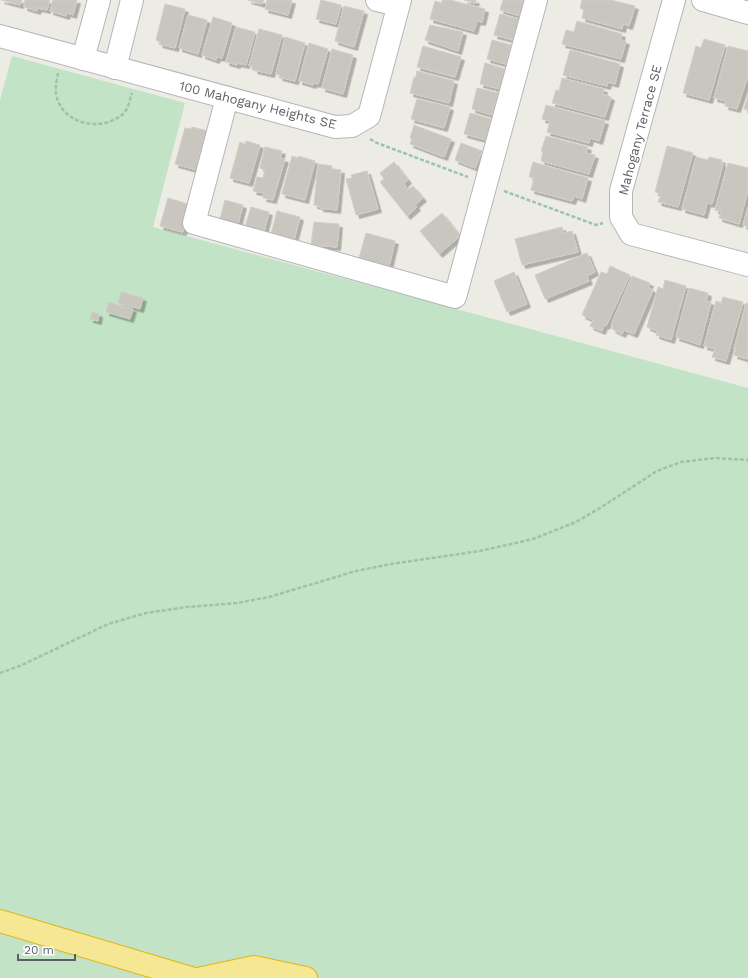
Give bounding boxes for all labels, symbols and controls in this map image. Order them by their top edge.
street label: Mahogany Terrace SE [615,63,665,197]
street label: 100 Mahogany Heights SE [178,78,338,132]
scale bar [18,936,75,962]
text: 20 m [24,943,54,957]

